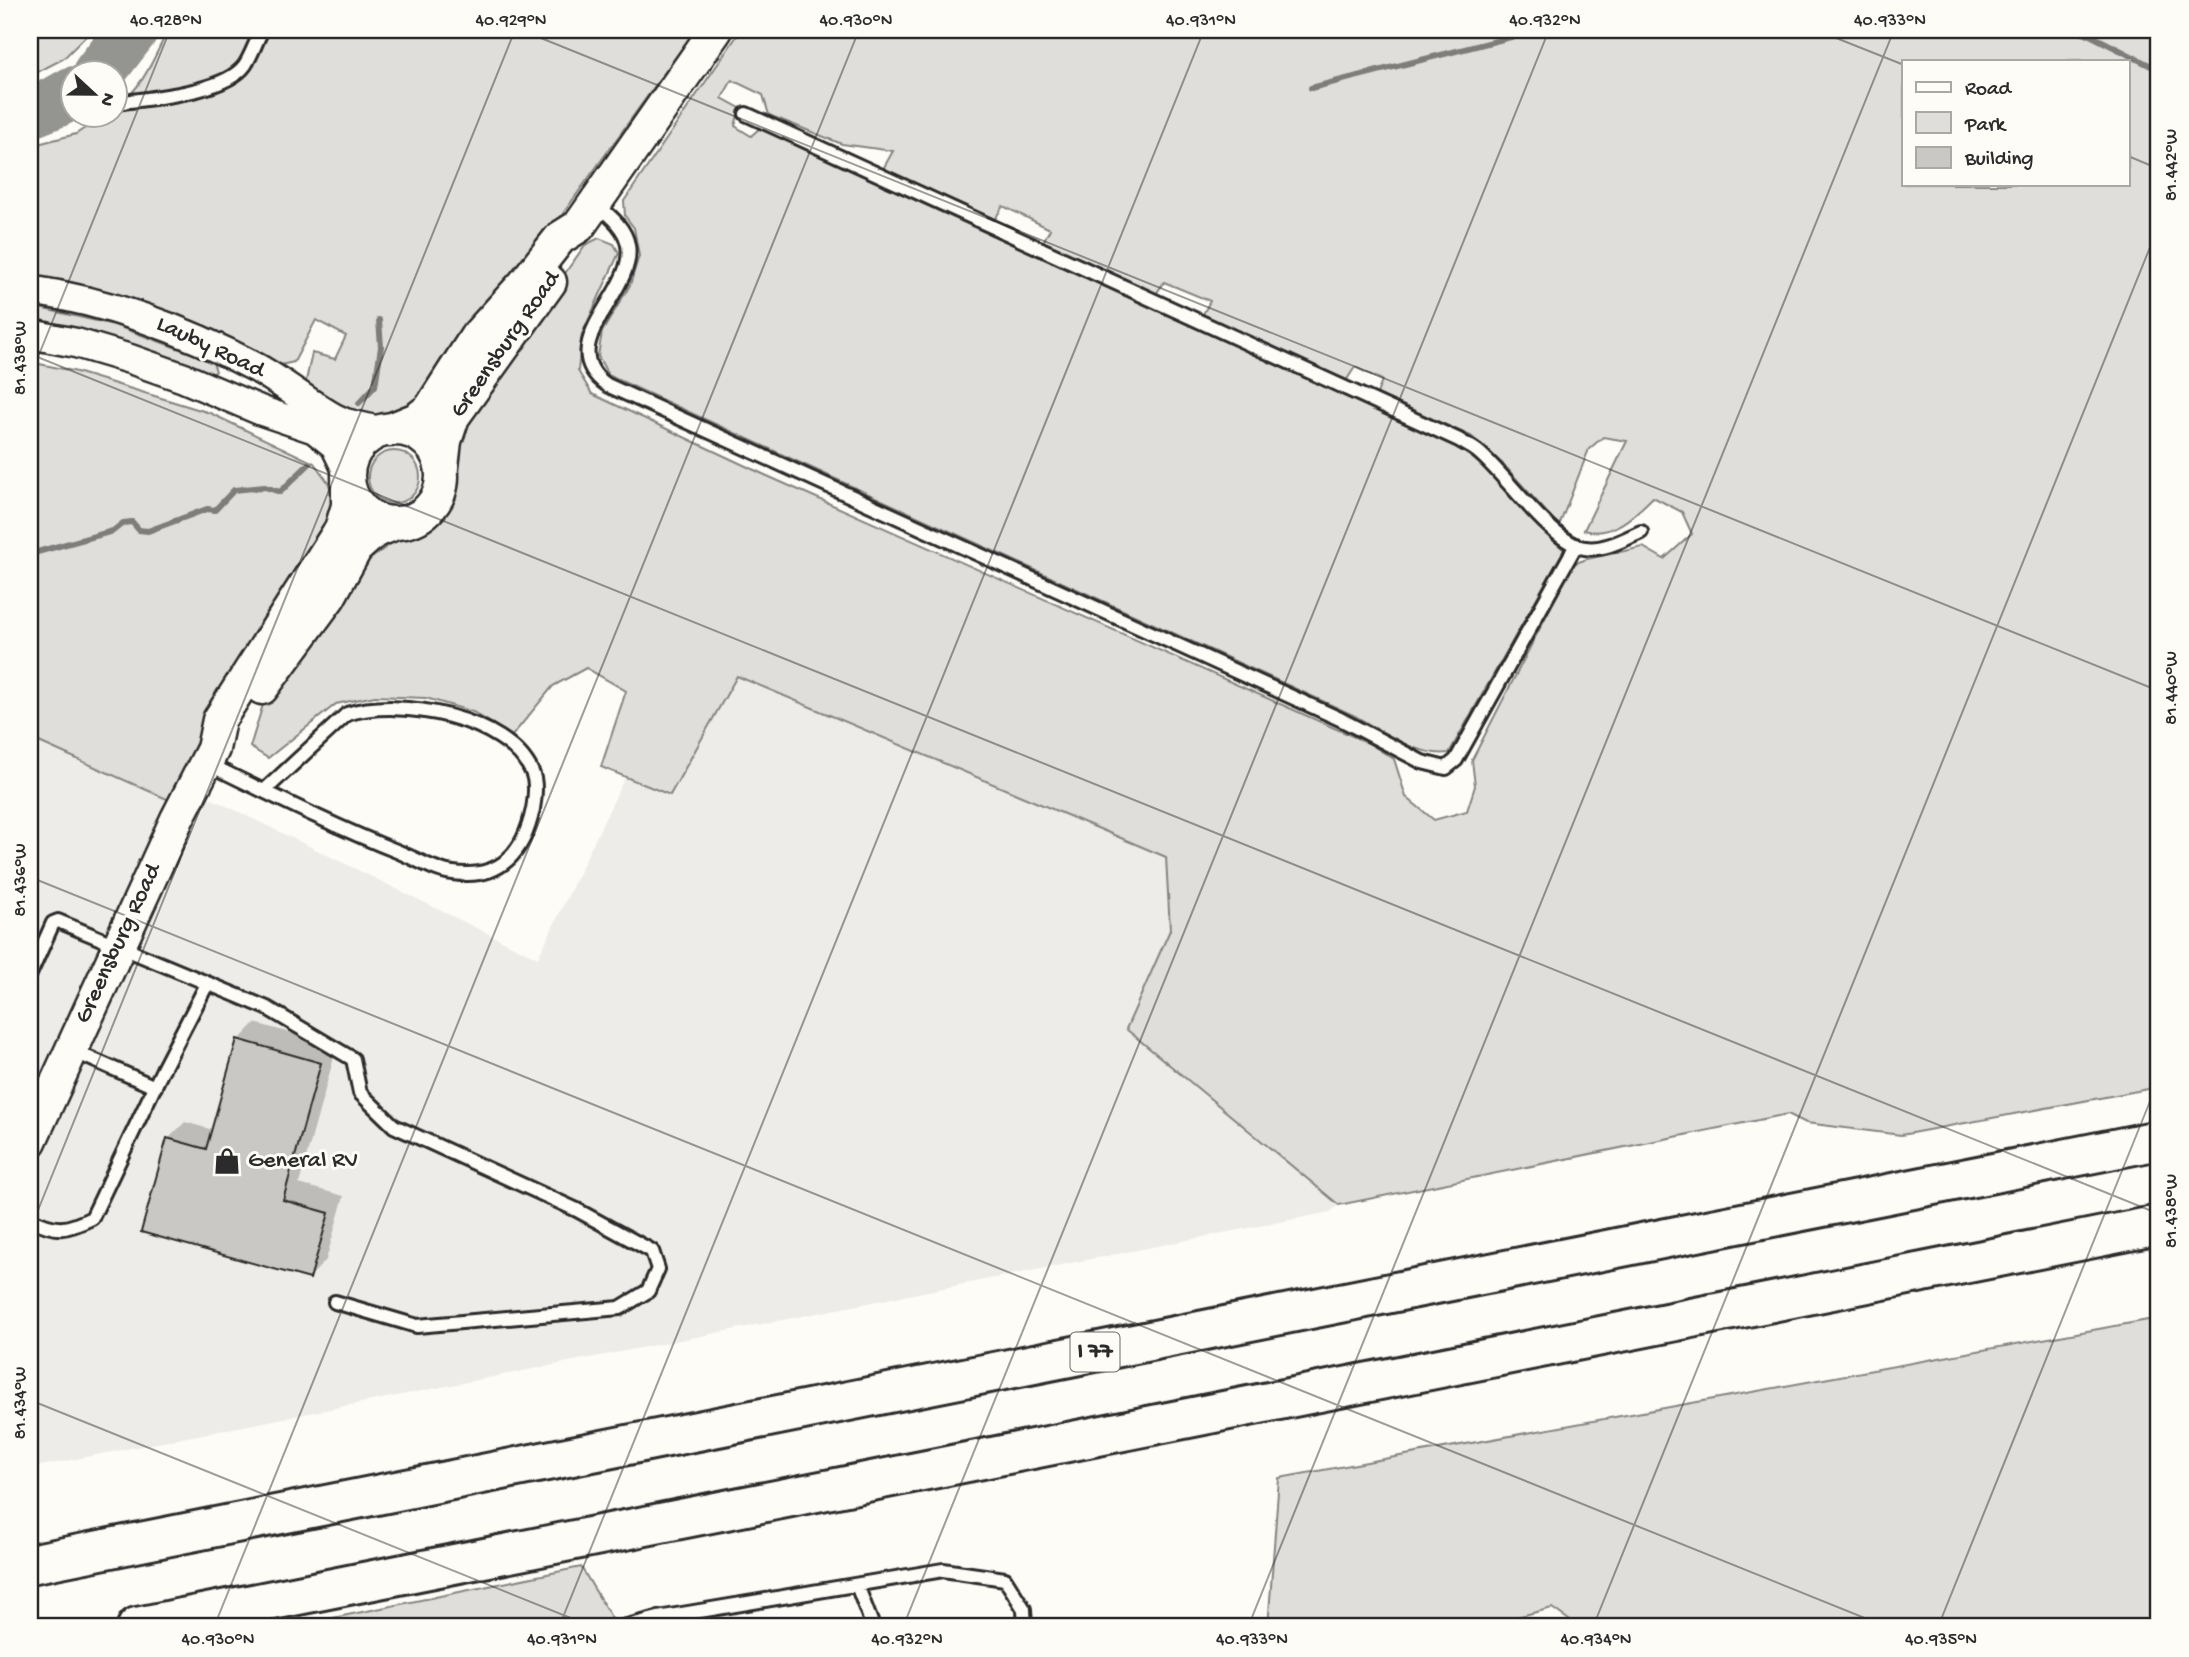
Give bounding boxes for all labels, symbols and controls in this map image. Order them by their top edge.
text: 40.928°N [130,11,202,32]
text: 40.929°N [475,11,547,32]
text: 40.930°N [820,11,892,32]
text: 40.931°N [1166,11,1236,32]
text: 40.932°N [1509,11,1581,32]
text: 40.933°N [1854,11,1926,32]
north arrow [60,60,130,130]
legend [1902,60,2130,186]
text: Road [1965,78,2013,103]
text: N [94,89,120,109]
text: Park [1964,114,2008,139]
text: 81.442°W [2162,129,2183,201]
text: Building [1964,148,2034,173]
street label: Greensburg Road [445,264,569,424]
street label: Lauby Road [151,310,270,386]
text: 81.438°W [11,321,32,395]
text: 81.440°W [2162,651,2183,725]
text: 81.436°W [11,843,32,917]
street label: Greensburg Road [69,858,169,1028]
shop icon: General RV [212,1146,242,1176]
place label: General RV [248,1147,358,1176]
text: 81.438°W [2162,1174,2183,1248]
road number: I 77 [1070,1332,1120,1372]
text: 81.434°W [11,1367,32,1439]
text: 40.930°N [182,1630,254,1651]
text: 40.931°N [527,1630,597,1651]
text: 40.932°N [871,1630,943,1651]
text: 40.933°N [1216,1630,1288,1651]
text: 40.934°N [1560,1630,1632,1651]
text: 40.935°N [1905,1630,1977,1651]

